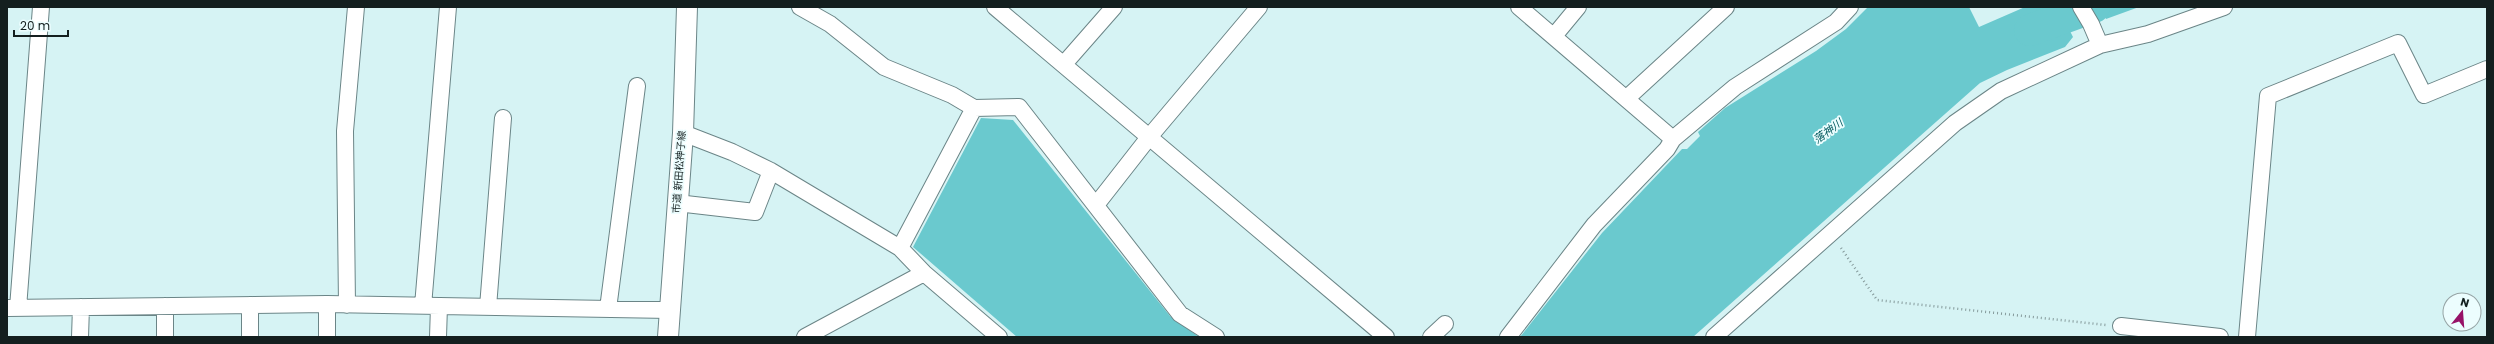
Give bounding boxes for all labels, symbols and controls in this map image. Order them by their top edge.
scale bar [14,12,68,38]
text: 20 m [20,17,50,34]
water label: 落神川 [1810,114,1847,147]
street label: 市道 新田松神子線 [669,130,689,214]
north arrow [2442,292,2482,332]
text: N [2459,294,2471,311]

